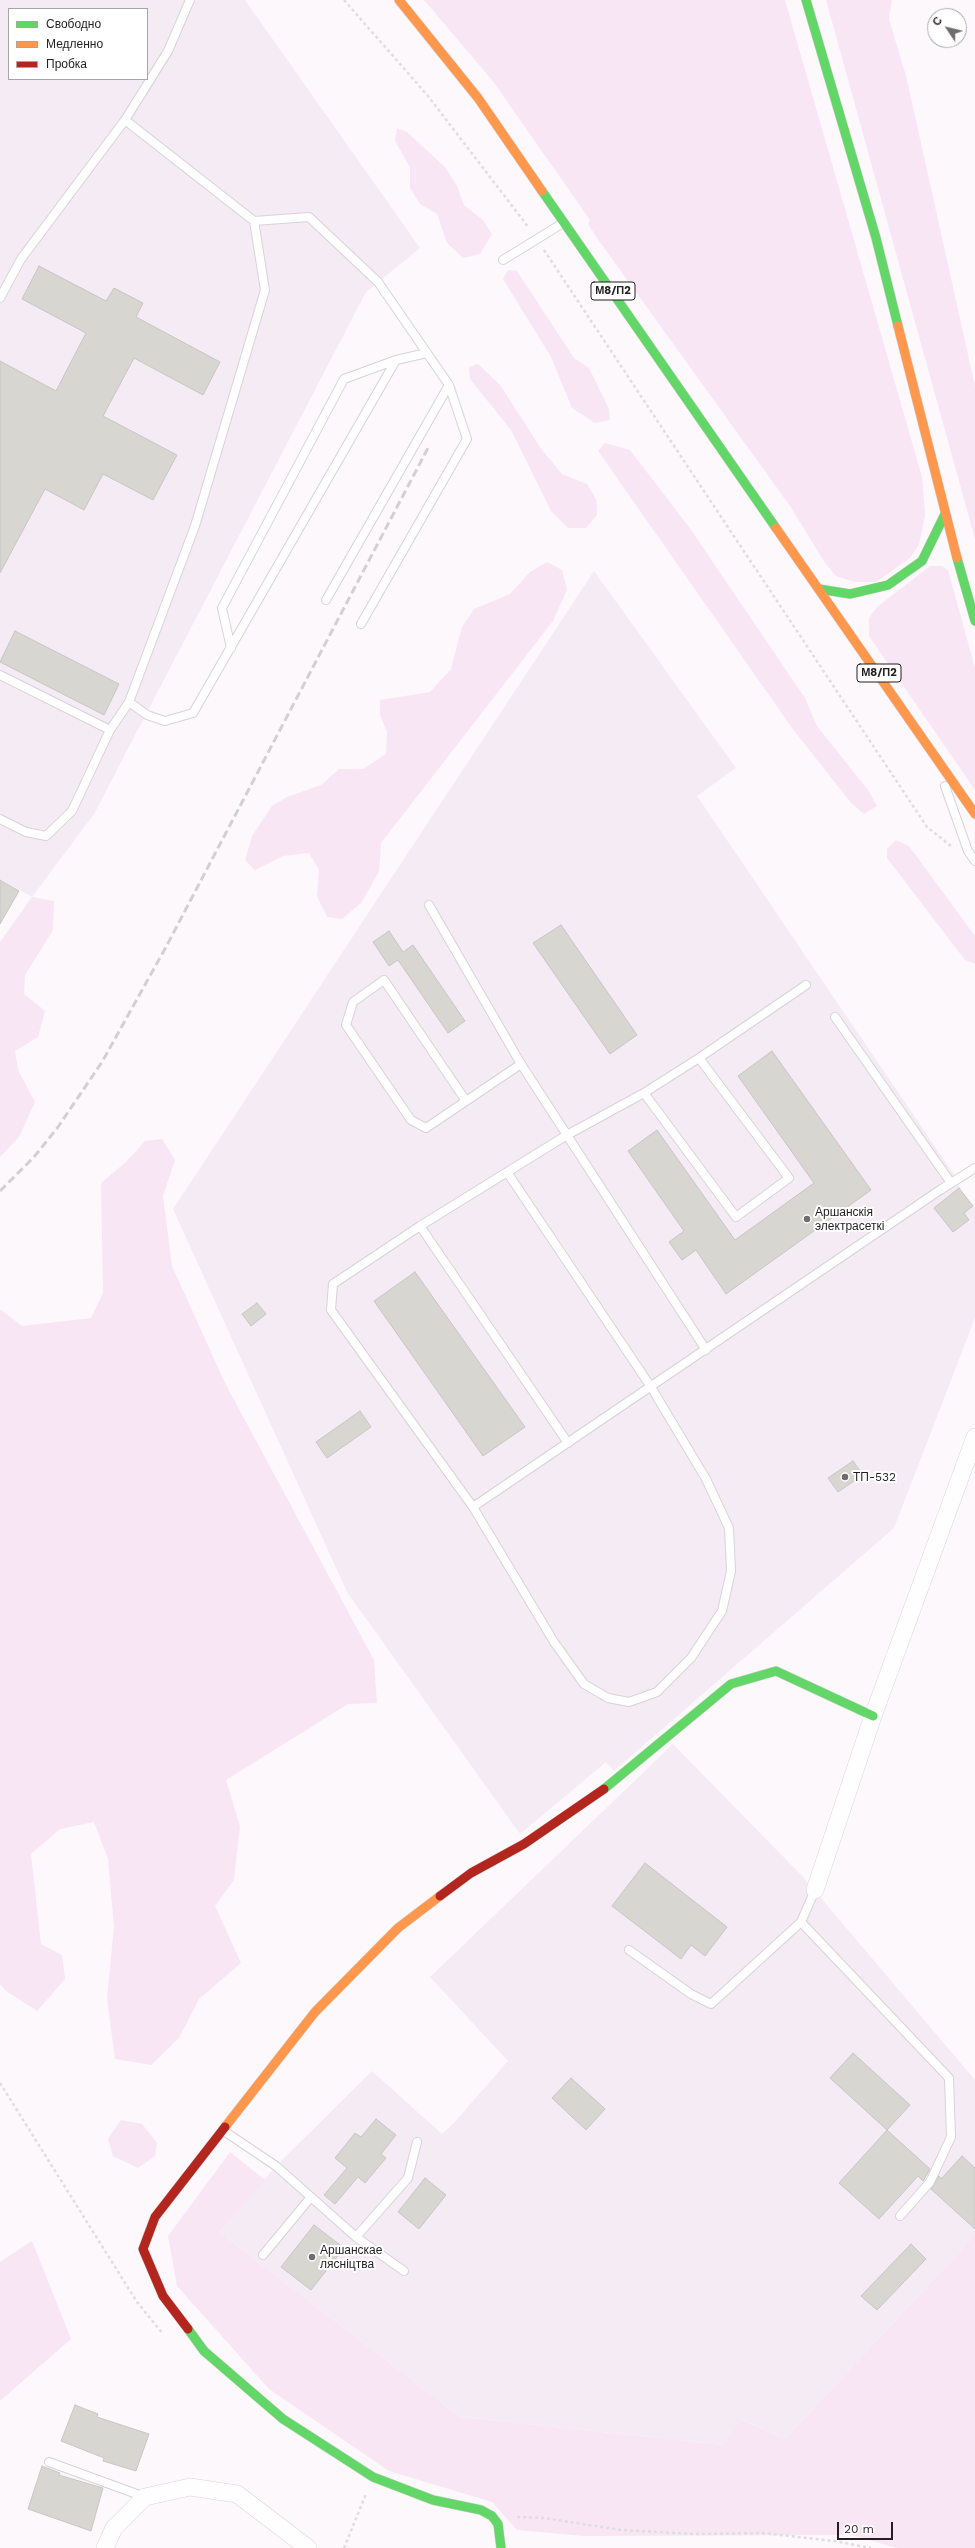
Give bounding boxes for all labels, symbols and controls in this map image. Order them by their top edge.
legend [8,8,148,80]
north arrow [927,8,967,48]
text: С [930,14,945,28]
text: Свободно [46,17,101,31]
text: Медленно [46,37,103,51]
text: Пробка [46,57,87,71]
road number: М8/П2 [591,282,635,300]
road number: М8/П2 [857,664,901,682]
place label: Аршанскія электрасеткі [815,1205,884,1233]
marker: Аршанскія электрасеткі [802,1214,812,1224]
place label: ТП-532 [853,1470,896,1484]
marker: ТП-532 [840,1472,850,1482]
place label: Аршанскае лясніцтва [320,2243,382,2271]
marker: Аршанскае лясніцтва [307,2252,317,2262]
scale bar [839,2514,895,2540]
text: 20 m [844,2522,874,2536]

